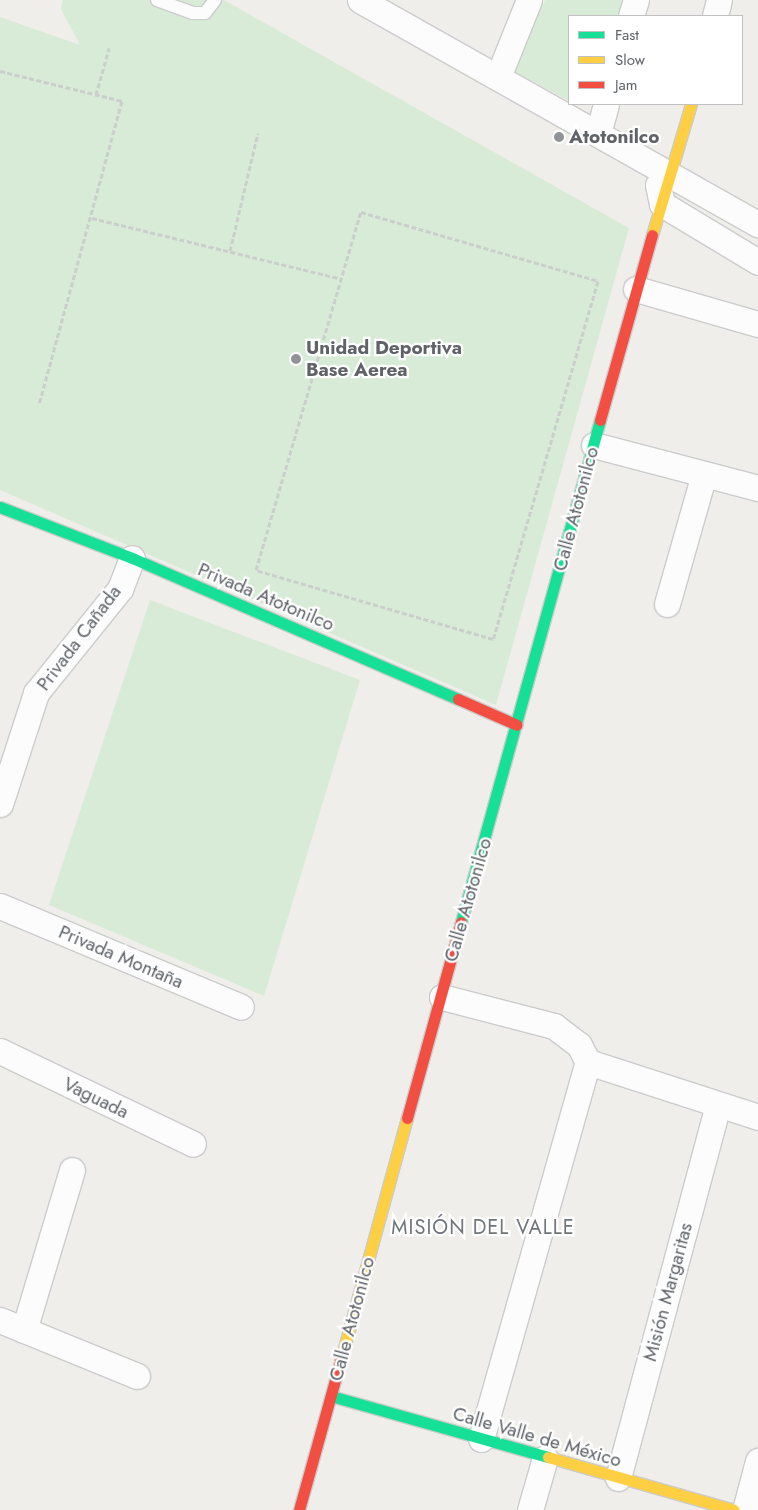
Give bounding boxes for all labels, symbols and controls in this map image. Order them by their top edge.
legend [568,15,743,105]
text: Fast [615,24,639,46]
text: Slow [615,49,645,71]
text: Jam [615,74,638,96]
place label: Atotonilco [569,126,659,148]
marker: Atotonilco [553,131,565,143]
place label: Unidad Deportiva Base Aerea [306,337,462,381]
marker: Unidad Deportiva Base Aerea [290,353,302,365]
street label: Calle Atotonilco [548,444,604,574]
street label: Privada Atotonilco [194,558,338,636]
street label: Privada Cañada [32,581,126,695]
street label: Calle Atotonilco [439,836,497,964]
street label: Privada Montaña [55,920,187,994]
street label: Vaguada [60,1072,132,1124]
district label: MISIÓN DEL VALLE [389,1215,577,1239]
street label: Misión Margaritas [639,1220,697,1364]
street label: Calle Atotonilco [324,1254,380,1384]
street label: Calle Valle de México [450,1402,624,1472]

